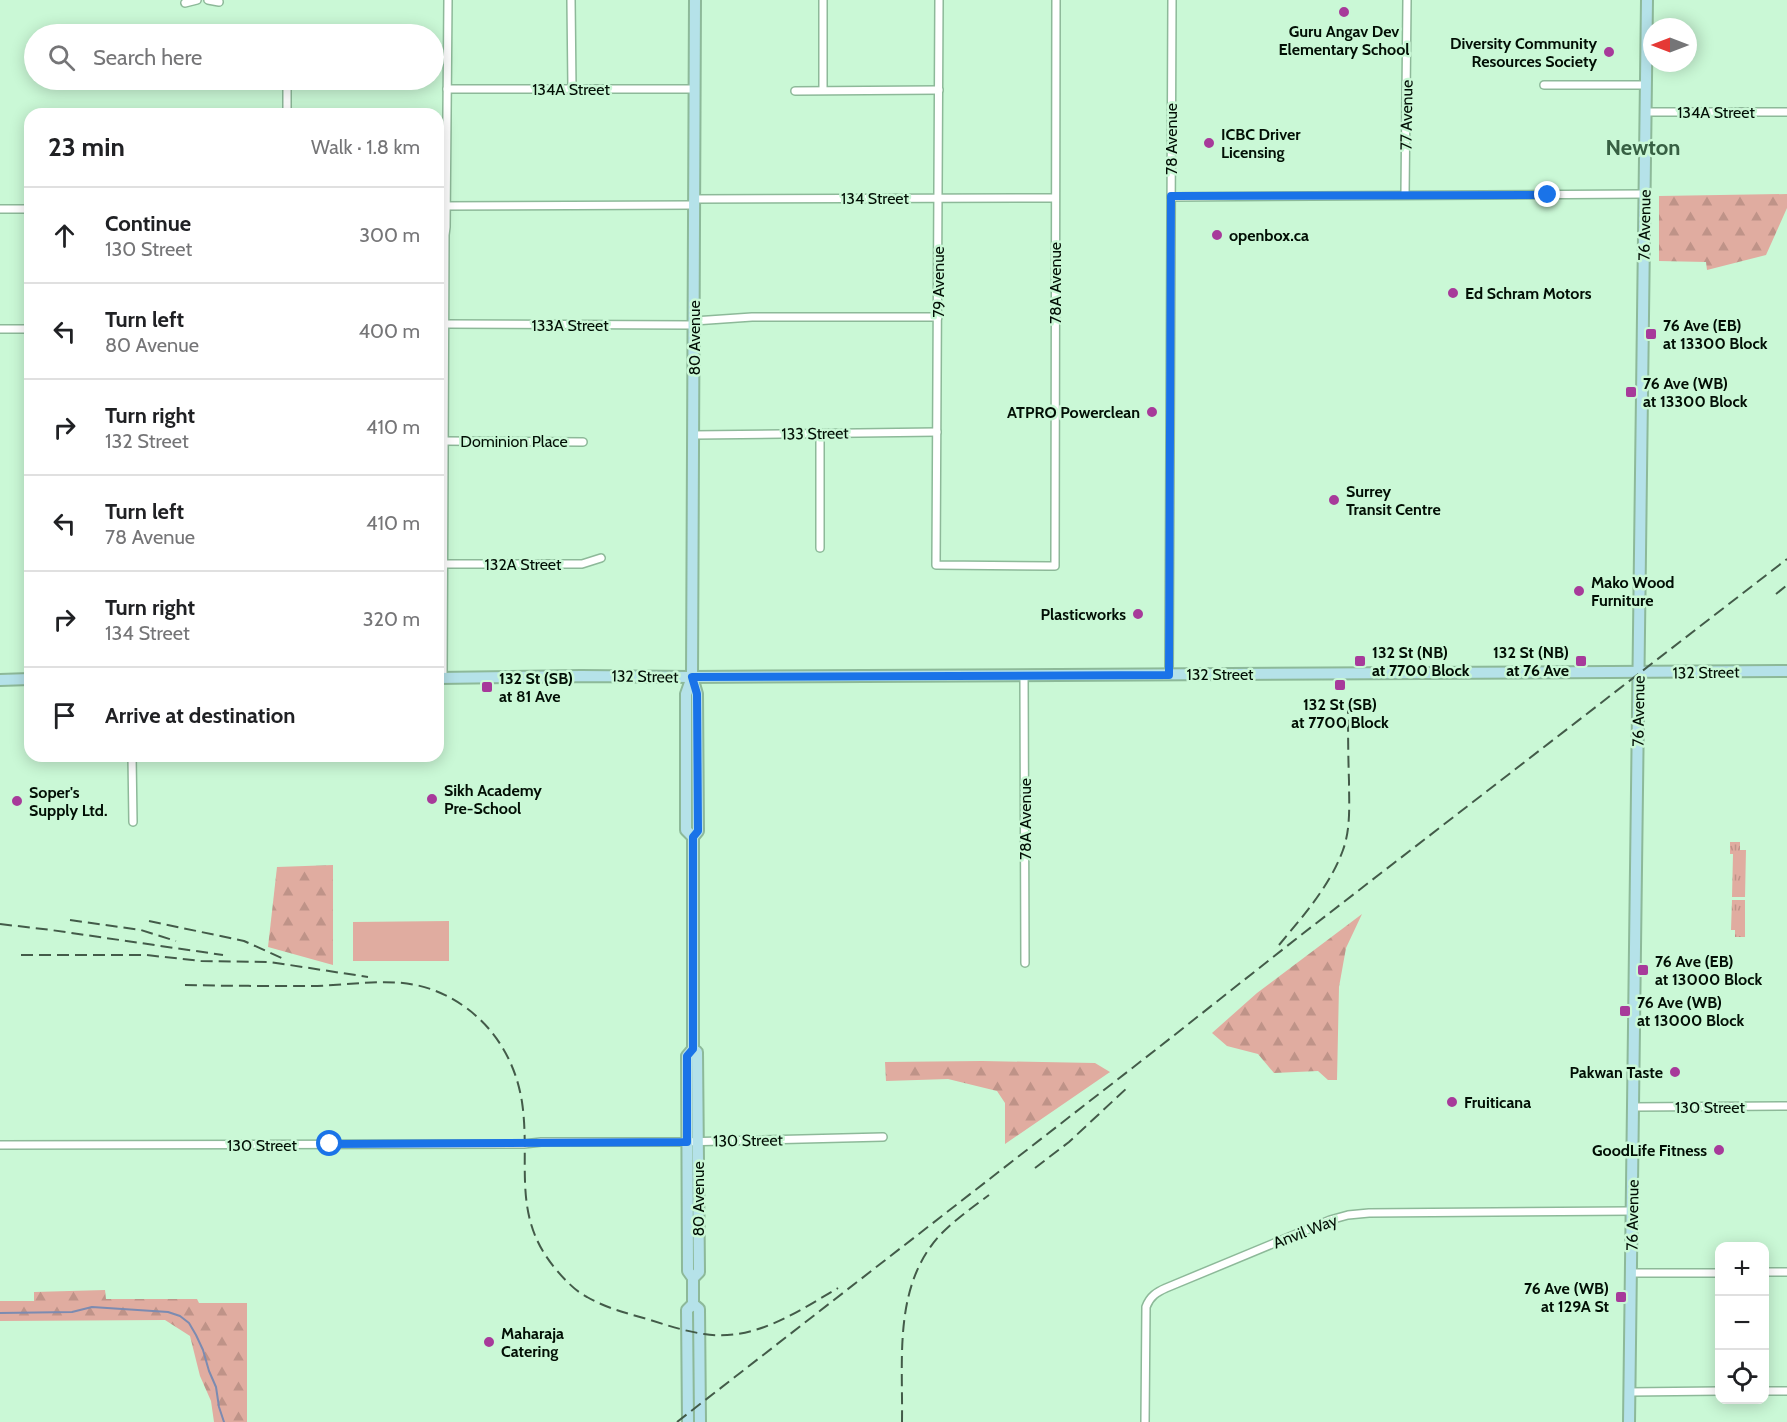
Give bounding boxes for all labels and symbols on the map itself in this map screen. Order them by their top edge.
marker: Guru Angav Dev Elementary School [1337,5,1351,19]
north arrow [1643,18,1697,72]
place label: Guru Angav Dev Elementary School [1278,22,1410,59]
place label: Diversity Community Resources Society [1450,34,1597,71]
marker: Diversity Community Resources Society [1602,45,1616,59]
street label: 134A Street [532,80,610,99]
street label: 77 Avenue [1396,80,1417,150]
street label: 78 Avenue [1162,103,1181,175]
street label: 134A Street [1677,103,1755,122]
place label: ICBC Driver Licensing [1221,125,1301,162]
district label: Newton [1606,134,1680,161]
marker: ICBC Driver Licensing [1202,136,1216,150]
route end [1534,181,1560,207]
street label: 134 Street [841,189,910,208]
street label: 76 Avenue [1634,189,1655,261]
place label: openbox.ca [1229,226,1309,245]
marker: openbox.ca [1210,228,1224,242]
street label: 78A Avenue [1046,242,1065,324]
street label: 79 Avenue [929,246,948,318]
place label: Ed Schram Motors [1465,284,1592,303]
marker: Ed Schram Motors [1446,286,1460,300]
street label: 80 Avenue [685,300,704,376]
street label: 133A Street [531,316,609,335]
place label: 76 Ave (EB) at 13300 Block [1663,316,1768,353]
marker: 76 Ave (EB) at 13300 Block [1644,327,1658,341]
place label: 76 Ave (WB) at 13300 Block [1643,374,1748,411]
marker: 76 Ave (WB) at 13300 Block [1624,385,1638,399]
place label: ATPRO Powerclean [1007,403,1140,422]
marker: ATPRO Powerclean [1145,405,1159,419]
street label: 133 Street [781,423,849,444]
street label: Dominion Place [460,432,568,451]
place label: Surrey Transit Centre [1346,482,1441,519]
marker: Surrey Transit Centre [1327,493,1341,507]
street label: 132A Street [485,555,562,574]
place label: Mako Wood Furniture [1591,573,1675,610]
marker: Mako Wood Furniture [1572,584,1586,598]
place label: Plasticworks [1041,605,1126,624]
marker: Plasticworks [1131,607,1145,621]
place label: 132 St (NB) at 7700 Block [1372,643,1470,680]
place label: 132 St (NB) at 76 Ave [1493,643,1569,680]
marker: 132 St (NB) at 7700 Block [1353,654,1367,668]
marker: 132 St (NB) at 76 Ave [1574,654,1588,668]
street label: 132 Street [1672,662,1740,683]
street label: 132 Street [1187,665,1254,684]
street label: 132 Street [611,666,679,687]
place label: 132 St (SB) at 81 Ave [499,669,573,706]
street label: 76 Avenue [1628,675,1649,747]
marker: 132 St (SB) at 7700 Block [1333,678,1347,692]
marker: 132 St (SB) at 81 Ave [480,680,494,694]
place label: 132 St (SB) at 7700 Block [1291,695,1389,732]
street label: 78A Avenue [1016,778,1035,860]
place label: Sikh Academy Pre-School [444,781,542,818]
place label: Soper's Supply Ltd. [29,783,108,820]
marker: Sikh Academy Pre-School [425,792,439,806]
marker: Soper's Supply Ltd. [10,794,24,808]
place label: 76 Ave (EB) at 13000 Block [1655,952,1762,989]
marker: 76 Ave (EB) at 13000 Block [1636,963,1650,977]
place label: 76 Ave (WB) at 13000 Block [1637,993,1744,1030]
marker: 76 Ave (WB) at 13000 Block [1618,1004,1632,1018]
place label: Pakwan Taste [1569,1063,1663,1082]
marker: Pakwan Taste [1668,1065,1682,1079]
place label: Fruiticana [1464,1093,1531,1112]
marker: Fruiticana [1445,1095,1459,1109]
street label: 130 Street [1675,1098,1745,1117]
route start [316,1130,342,1156]
street label: 130 Street [713,1130,784,1151]
street label: 130 Street [227,1136,297,1155]
place label: GoodLife Fitness [1592,1141,1707,1160]
marker: GoodLife Fitness [1712,1143,1726,1157]
street label: 80 Avenue [689,1161,708,1237]
street label: 76 Avenue [1622,1179,1643,1251]
street label: Anvil Way [1270,1211,1340,1252]
place label: 76 Ave (WB) at 129A St [1524,1279,1609,1316]
marker: 76 Ave (WB) at 129A St [1614,1290,1628,1304]
place label: Maharaja Catering [501,1324,564,1361]
marker: Maharaja Catering [482,1335,496,1349]

